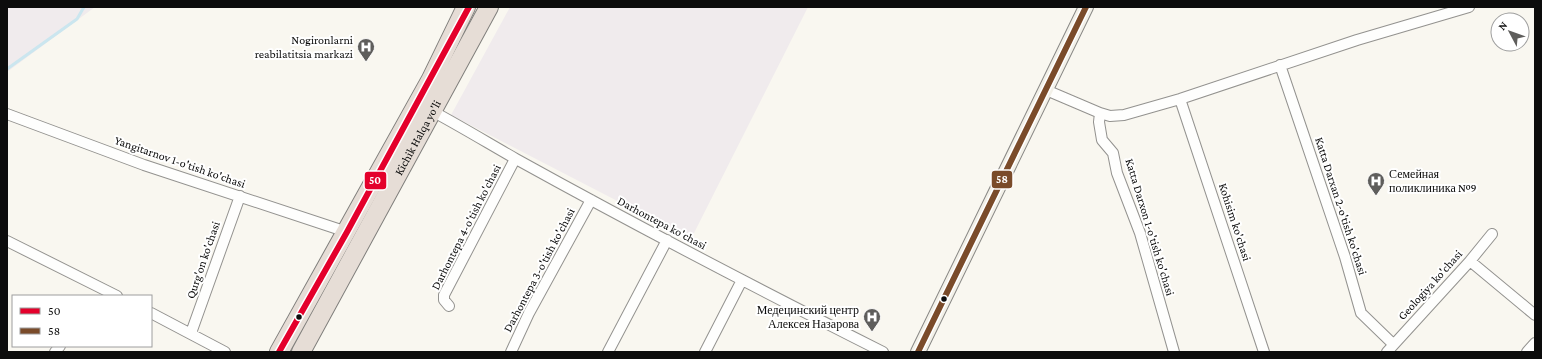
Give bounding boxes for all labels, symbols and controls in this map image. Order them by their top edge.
north arrow [1490,12,1530,52]
text: N [1495,18,1510,32]
place label: Nogironlarni reabilatitsia markazi [255,33,353,61]
hospital icon: Nogironlarni reabilatitsia markazi [356,37,376,62]
street label: Kichik Halqa yo'li [392,98,444,178]
street label: Yangitarnov 1-o'tish ko'chasi [113,133,247,191]
street label: Katta Darxan 2-o'tish ko'chasi [1312,135,1370,277]
street label: Katta Darxon 1-o'tish ko'chasi [1122,157,1178,297]
street label: Darhontepa 4-o'tish ko'chasi [428,162,504,292]
place label: Семейная поликлиника №9 [1389,167,1477,195]
line badge: 58 [991,170,1013,189]
line badge: 50 [364,171,387,190]
hospital icon: Семейная поликлиника №9 [1366,171,1386,196]
text: 58 [996,173,1008,185]
text: 50 [369,174,381,186]
street label: Kohisim ko'chasi [1216,181,1254,263]
street label: Darhontepa ko'chasi [615,194,709,252]
street label: Darhontepa 3-o'tish ko'chasi [500,206,578,334]
street label: Qurg'on ko'chasi [183,220,223,300]
street label: Geologiya ko'chasi [1395,247,1465,323]
unlabelled marker [939,294,949,304]
legend [12,295,152,347]
place label: Медецинский центр Алексея Назарова [757,303,860,331]
text: 50 [48,304,61,318]
hospital icon: Медецинский центр Алексея Назарова [862,307,882,332]
unlabelled marker [294,312,304,322]
text: 58 [48,324,60,338]

